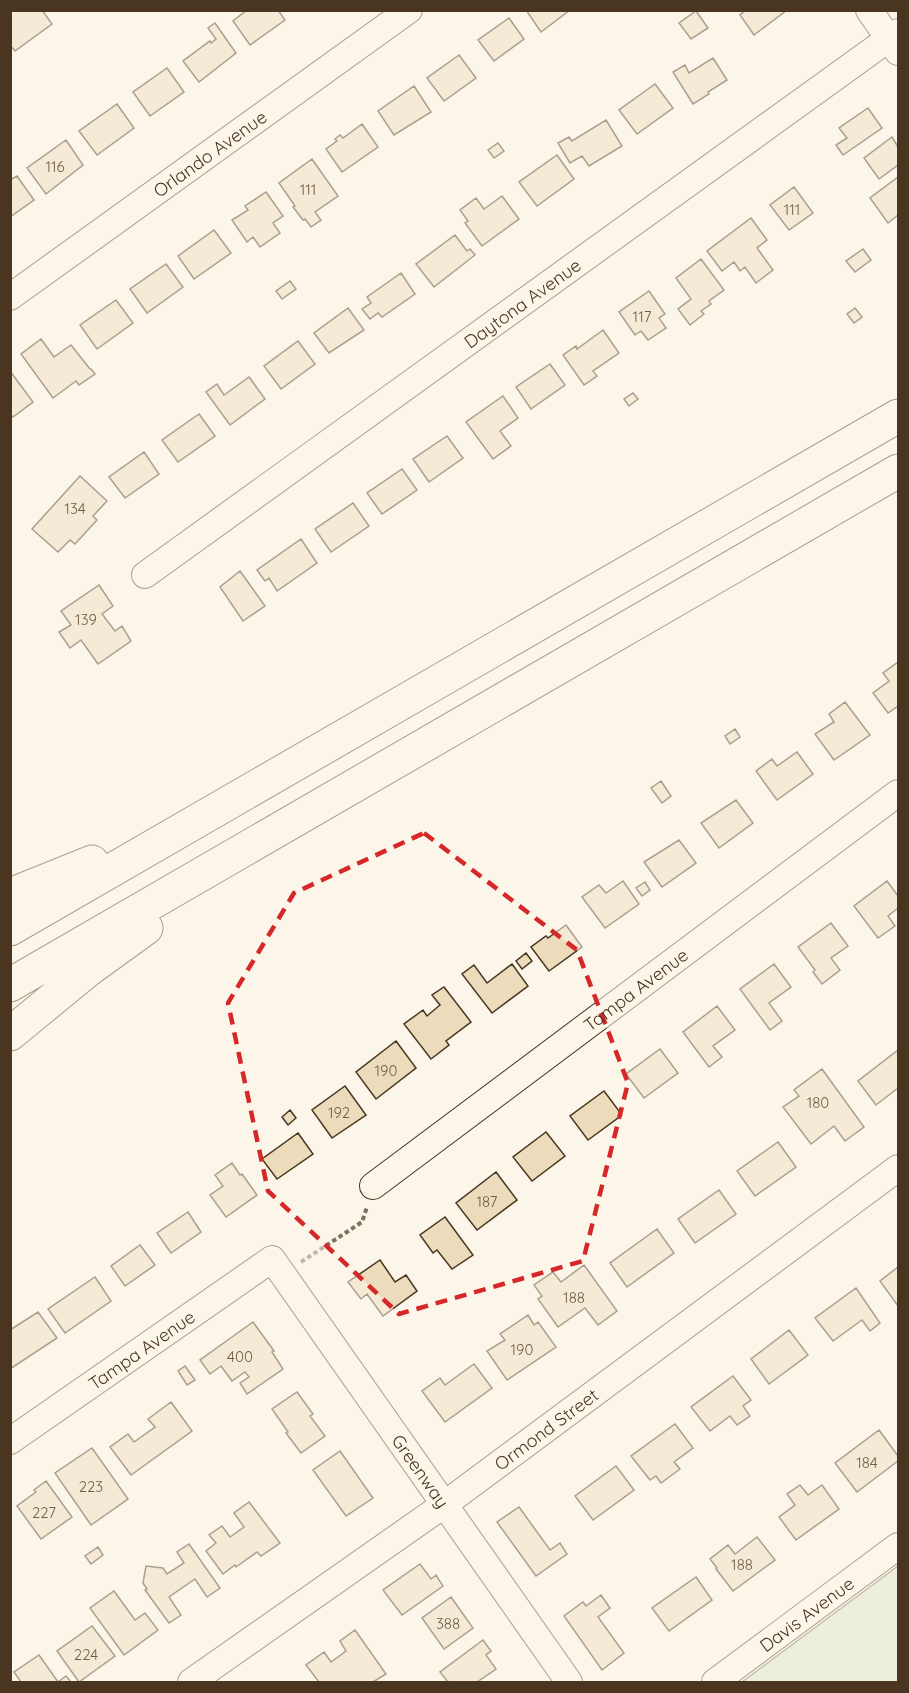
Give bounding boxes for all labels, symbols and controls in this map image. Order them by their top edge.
street label: Orlando Avenue [148,105,271,202]
house number: 116 [45,157,65,176]
house number: 111 [300,180,316,199]
house number: 111 [784,200,800,219]
street label: Daytona Avenue [459,253,585,353]
house number: 117 [633,307,652,326]
house number: 134 [64,499,86,518]
house number: 139 [75,610,97,629]
street label: Tampa Avenue [579,943,692,1036]
house number: 190 [375,1061,397,1080]
house number: 180 [807,1093,829,1112]
house number: 192 [328,1103,350,1122]
house number: 187 [477,1192,498,1211]
house number: 188 [563,1288,585,1307]
street label: Tampa Avenue [84,1305,199,1395]
house number: 190 [511,1340,533,1359]
house number: 400 [227,1347,253,1366]
street label: Ormond Street [490,1383,603,1475]
street label: Greenway [387,1430,455,1512]
house number: 184 [856,1453,878,1472]
house number: 223 [79,1477,103,1496]
house number: 227 [32,1503,56,1522]
house number: 188 [731,1555,753,1574]
street label: Davis Avenue [755,1571,858,1657]
house number: 388 [436,1614,460,1633]
house number: 224 [74,1645,98,1664]

